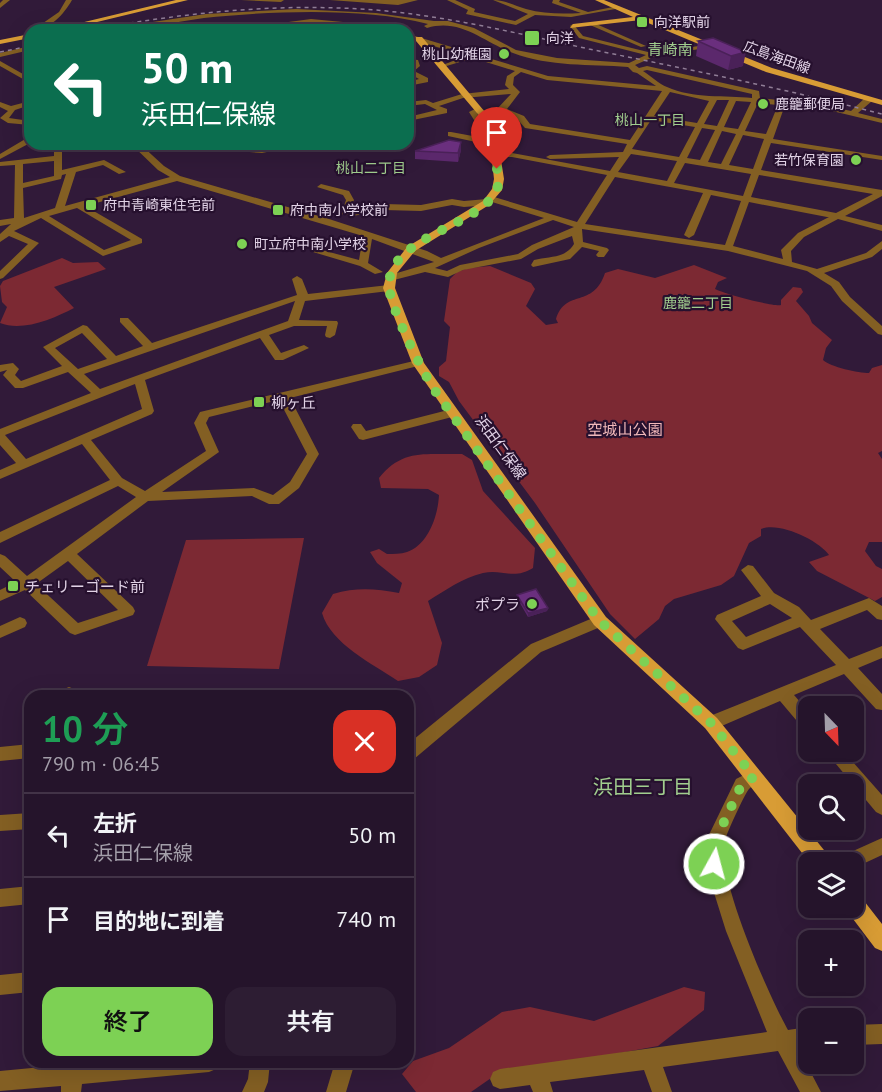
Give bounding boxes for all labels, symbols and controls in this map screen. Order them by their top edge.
place label: 向洋駅前 [654,13,710,31]
marker: 向洋駅前 [635,15,649,29]
marker: 向洋 [523,29,541,47]
place label: 向洋 [546,29,574,47]
street label: 広島海田線 [741,37,813,77]
text: 50 m [141,40,233,95]
district label: 青崎南 [647,40,693,59]
place label: 桃山幼稚園 [422,45,492,63]
marker: 桃山幼稚園 [497,47,511,61]
icon: left [42,48,120,126]
place label: 鹿籠郵便局 [775,95,845,113]
text: 浜田仁保線 [141,97,276,131]
marker: 鹿籠郵便局 [756,97,770,111]
pin [471,107,522,169]
district label: 桃山一丁目 [615,111,685,129]
icon: arrive [480,116,513,149]
place label: 若竹保育園 [774,151,844,169]
marker: 若竹保育園 [849,153,863,167]
district label: 桃山二丁目 [336,159,406,177]
place label: 府中青崎東住宅前 [103,196,215,214]
marker: 府中青崎東住宅前 [84,198,98,212]
place label: 府中南小学校前 [290,201,388,219]
marker: 府中南小学校前 [271,203,285,217]
place label: 町立府中南小学校 [254,235,366,253]
marker: 町立府中南小学校 [235,237,249,251]
district label: 鹿籠二丁目 [663,294,733,312]
place label: 柳ヶ丘 [271,393,316,412]
marker: 柳ヶ丘 [252,395,266,409]
street label: 浜田仁保線 [471,411,531,483]
park label: 空城山公園 [587,420,663,439]
place label: チェリーゴード前 [25,577,145,596]
marker: チェリーゴード前 [6,579,20,593]
place label: ポプラ [475,595,520,614]
marker: ポプラ [525,597,539,611]
north arrow [798,696,864,762]
map controls [798,696,864,1074]
text: 10 分 [42,705,128,752]
button: close [333,710,396,773]
text: 790 m · 06:45 [42,751,160,777]
district label: 浜田三丁目 [593,774,693,800]
button: search [798,774,864,840]
text: 左折 [93,809,137,837]
icon: left [42,819,75,852]
text: 50 m [348,821,396,849]
position arrow [682,832,746,896]
text: 浜田仁保線 [93,840,193,866]
button: layers [798,852,864,918]
icon: arrive [42,903,75,936]
text: 740 m [336,905,396,933]
text: 目的地に到着 [93,907,225,935]
button: + [798,930,864,996]
button: 終了 [42,987,213,1056]
button: 共有 [225,987,396,1056]
button: − [798,1008,864,1074]

